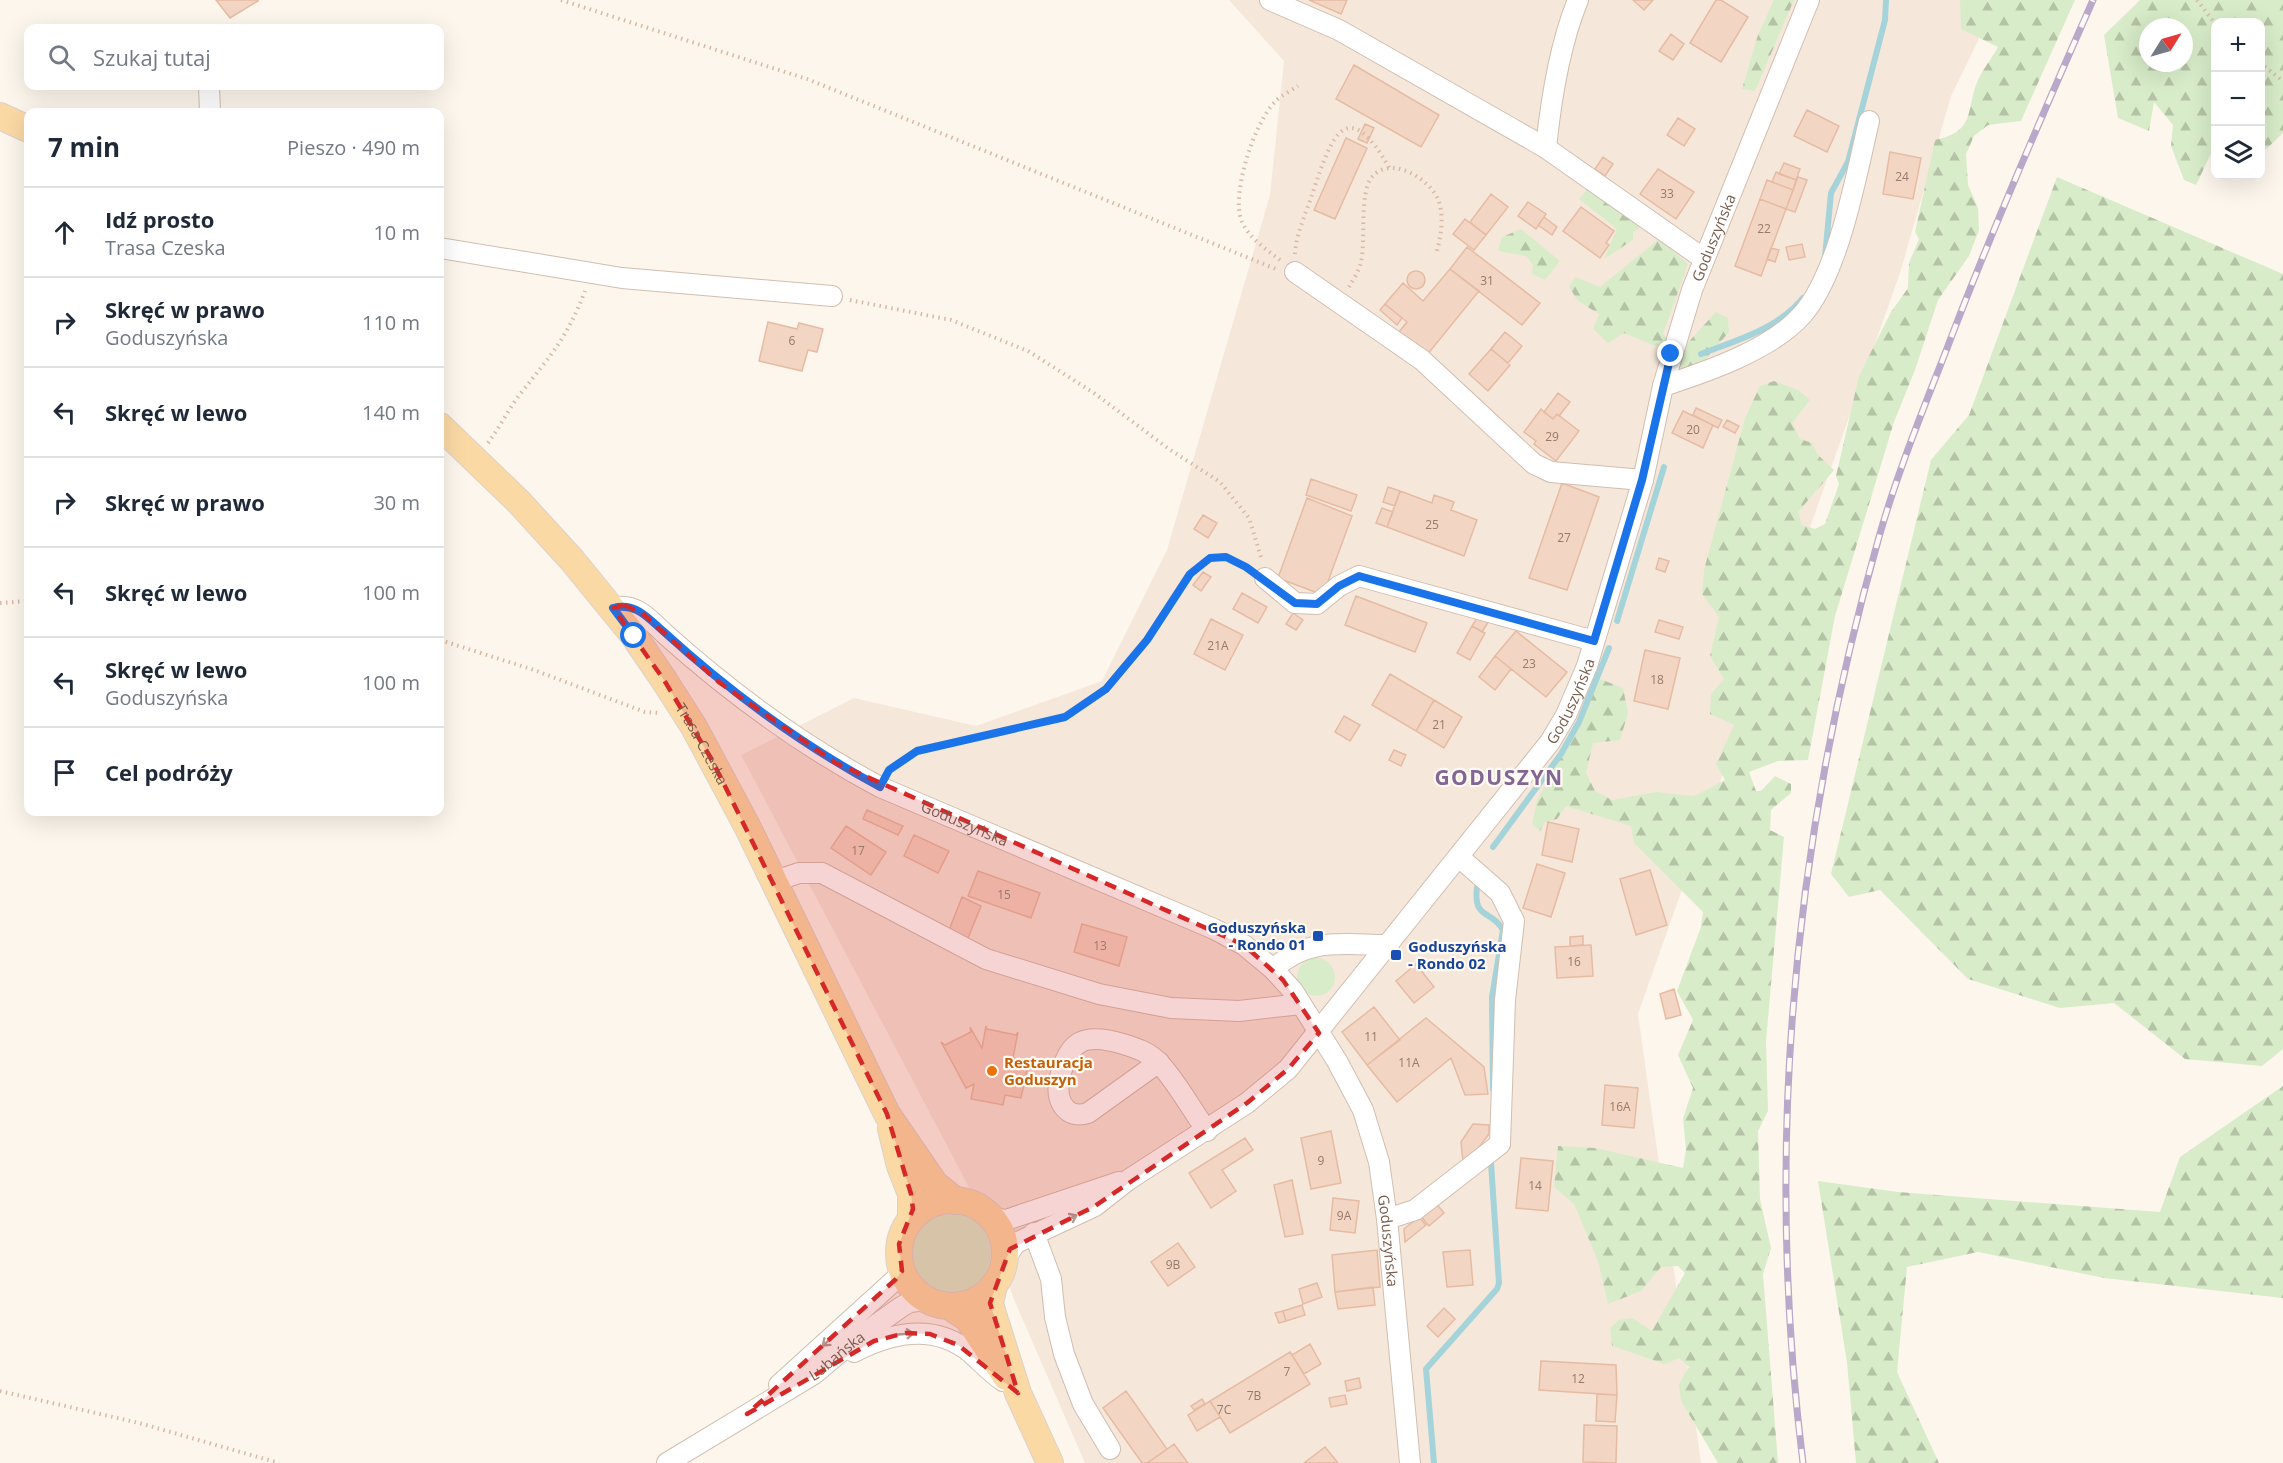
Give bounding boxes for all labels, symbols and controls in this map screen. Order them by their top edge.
north arrow [2139,18,2193,72]
map controls [2211,18,2265,180]
button: + [2211,18,2265,72]
search box [24,24,444,90]
icon: search [45,41,78,74]
text: Szukaj tutaj [93,42,211,72]
button: − [2211,72,2265,126]
button: layers [2211,126,2265,180]
text: 7 min [48,129,120,165]
text: Pieszo · 490 m [287,134,420,161]
house number: 24 [1895,168,1909,185]
house number: 33 [1660,185,1674,202]
street label: Goduszyńska [1687,191,1740,284]
text: Idź prosto [105,204,214,234]
icon: ahead [48,216,81,249]
text: 10 m [373,219,420,246]
house number: 22 [1757,220,1771,237]
text: Trasa Czeska [105,234,226,261]
house number: 31 [1480,272,1494,289]
text: Skręć w prawo [105,294,265,324]
icon: right [48,306,81,339]
text: 110 m [362,309,420,336]
text: Goduszyńska [105,324,228,351]
house number: 6 [789,332,796,349]
route end [1657,340,1683,366]
icon: left [48,396,81,429]
text: Skręć w lewo [105,397,247,427]
text: 140 m [362,399,420,426]
house number: 20 [1686,421,1700,438]
house number: 29 [1545,428,1559,445]
icon: right [48,486,81,519]
text: Skręć w prawo [105,487,265,517]
text: 30 m [373,489,420,516]
house number: 25 [1425,516,1439,533]
house number: 27 [1557,529,1571,546]
icon: left [48,576,81,609]
text: Skręć w lewo [105,577,247,607]
text: 100 m [362,579,420,606]
route start [620,622,646,648]
house number: 21A [1207,637,1229,654]
text: Skręć w lewo [105,654,247,684]
house number: 23 [1522,655,1536,672]
street label: Goduszyńska [1541,656,1599,747]
icon: left [48,666,81,699]
text: 100 m [362,669,420,696]
house number: 18 [1650,671,1664,688]
text: Goduszyńska [105,684,228,711]
street label: Trasa Czeska [671,699,733,788]
house number: 21 [1432,716,1446,733]
icon: arrive [48,756,81,789]
text: Cel podróży [105,757,233,787]
district label: GODUSZYN [1434,763,1564,791]
street label: Goduszyńska [918,796,1011,850]
house number: 17 [851,842,865,859]
house number: 15 [997,886,1011,903]
place label: Goduszyńska - Rondo 01 [1208,917,1306,954]
marker: Goduszyńska - Rondo 01 [1311,929,1325,943]
place label: Goduszyńska - Rondo 02 [1408,936,1506,973]
house number: 13 [1093,937,1107,954]
marker: Goduszyńska - Rondo 02 [1389,948,1403,962]
house number: 16 [1567,953,1581,970]
house number: 11 [1364,1028,1378,1045]
place label: Restauracja Goduszyn [1004,1052,1093,1089]
house number: 11A [1398,1054,1420,1071]
marker: Restauracja Goduszyn [985,1064,999,1078]
house number: 16A [1609,1098,1631,1115]
house number: 9 [1318,1152,1325,1169]
house number: 14 [1528,1177,1542,1194]
street label: Goduszyńska [1374,1193,1403,1288]
house number: 9A [1337,1207,1352,1224]
one-way arrow [1060,1212,1078,1224]
house number: 9B [1166,1256,1181,1273]
street label: Lubańska [805,1326,868,1385]
one-way arrow [895,1328,915,1339]
one-way arrow [822,1333,837,1347]
house number: 7 [1284,1363,1291,1380]
house number: 12 [1571,1370,1585,1387]
house number: 7B [1247,1387,1262,1404]
house number: 7C [1217,1401,1232,1418]

